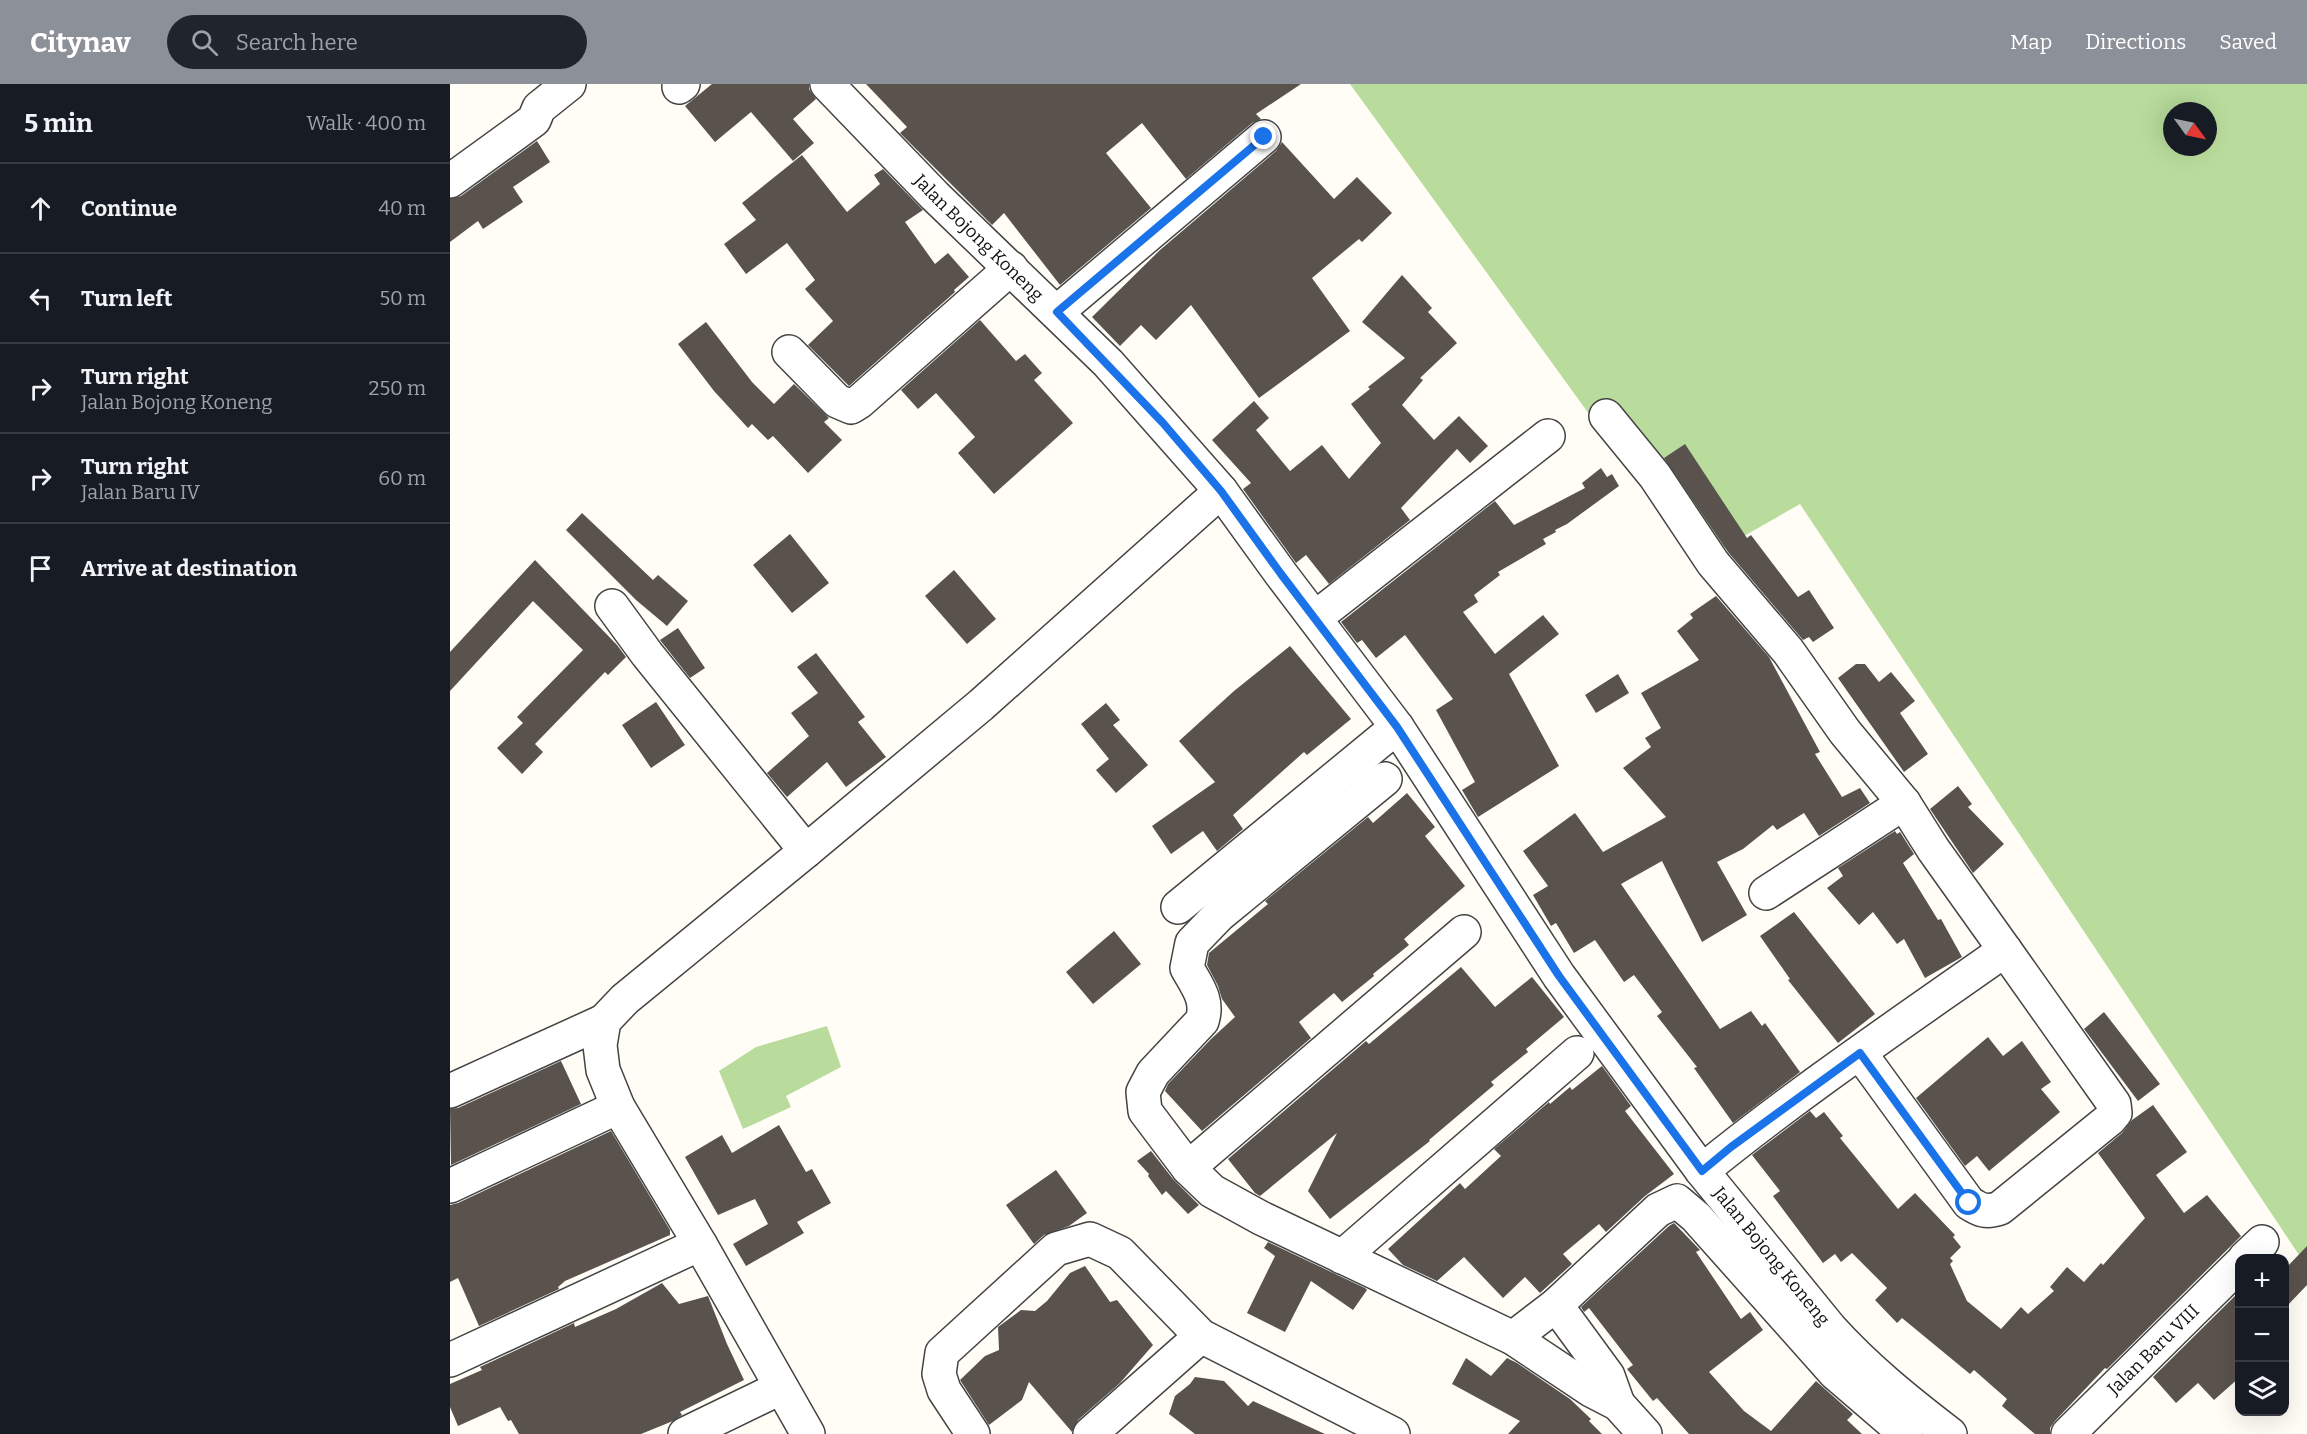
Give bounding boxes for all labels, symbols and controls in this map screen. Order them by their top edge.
search box [167,15,587,69]
text: Citynav [30,26,131,59]
icon: search [188,26,221,59]
text: Search here [236,29,358,56]
text: Map [2010,29,2052,55]
text: Directions [2085,29,2186,55]
text: Saved [2219,29,2277,55]
north arrow [2163,102,2217,156]
text: 5 min [24,108,93,139]
text: Walk · 400 m [307,111,426,135]
route end [1250,123,1276,149]
street label: Jalan Bojong Koneng [908,169,1048,306]
icon: ahead [24,192,57,225]
text: Continue [81,195,177,222]
text: 40 m [378,196,426,220]
icon: left [24,282,57,315]
text: Turn left [81,285,173,312]
text: 50 m [379,286,426,310]
text: Turn right [81,363,189,390]
icon: right [24,372,57,405]
text: 250 m [369,376,426,400]
text: Jalan Bojong Koneng [81,390,272,414]
text: Turn right [81,453,189,480]
icon: right [24,462,57,495]
text: 60 m [378,466,426,490]
text: Jalan Baru IV [81,480,200,504]
icon: arrive [24,552,57,585]
text: Arrive at destination [81,555,297,582]
street label: Jalan Bojong Koneng [1708,1182,1834,1330]
route start [1955,1189,1981,1215]
map controls [2235,1254,2289,1416]
button: + [2235,1254,2289,1308]
street label: Jalan Baru VIII [2102,1300,2204,1400]
button: − [2235,1308,2289,1362]
button: layers [2235,1362,2289,1416]

